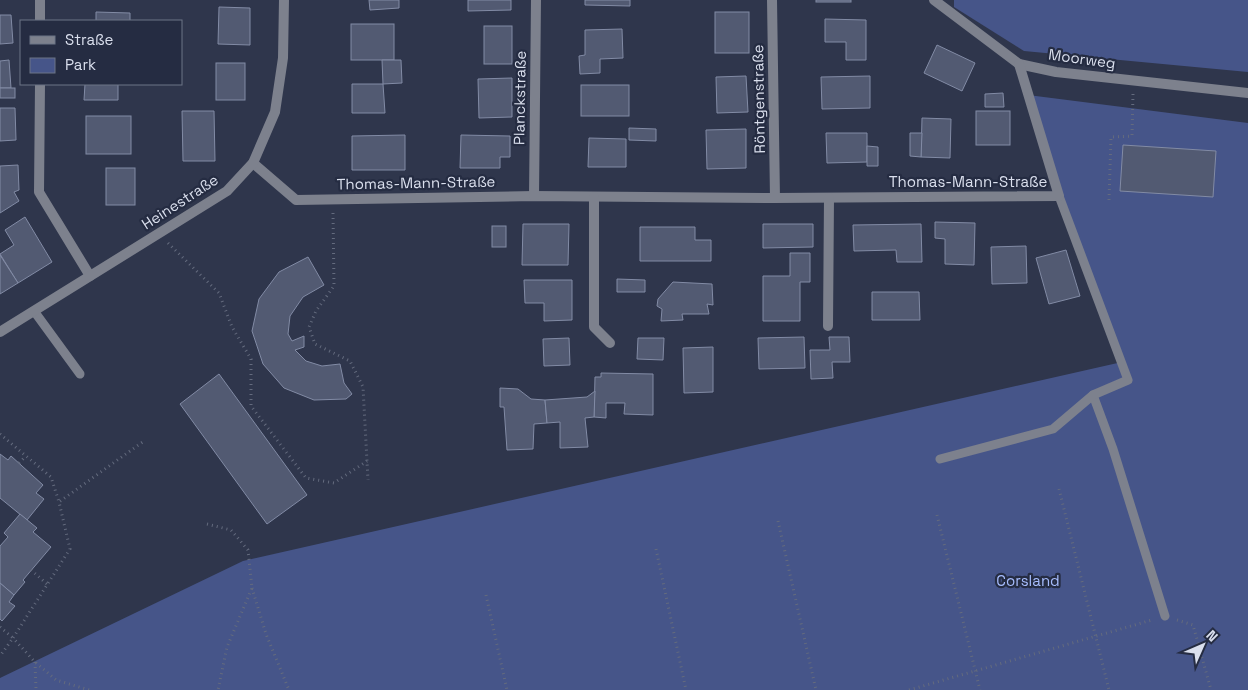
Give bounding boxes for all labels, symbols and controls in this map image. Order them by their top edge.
legend [20,20,182,85]
text: Straße [65,30,114,49]
street label: Röntgenstraße [748,44,769,154]
street label: Moorweg [1047,44,1117,73]
street label: Planckstraße [509,51,530,145]
text: Park [65,55,96,74]
street label: Heinestraße [138,170,222,233]
street label: Thomas-Mann-Straße [336,172,496,193]
street label: Thomas-Mann-Straße [889,172,1047,191]
park label: Corsland [996,571,1060,590]
north arrow [1178,620,1228,670]
text: N [1203,626,1222,645]

